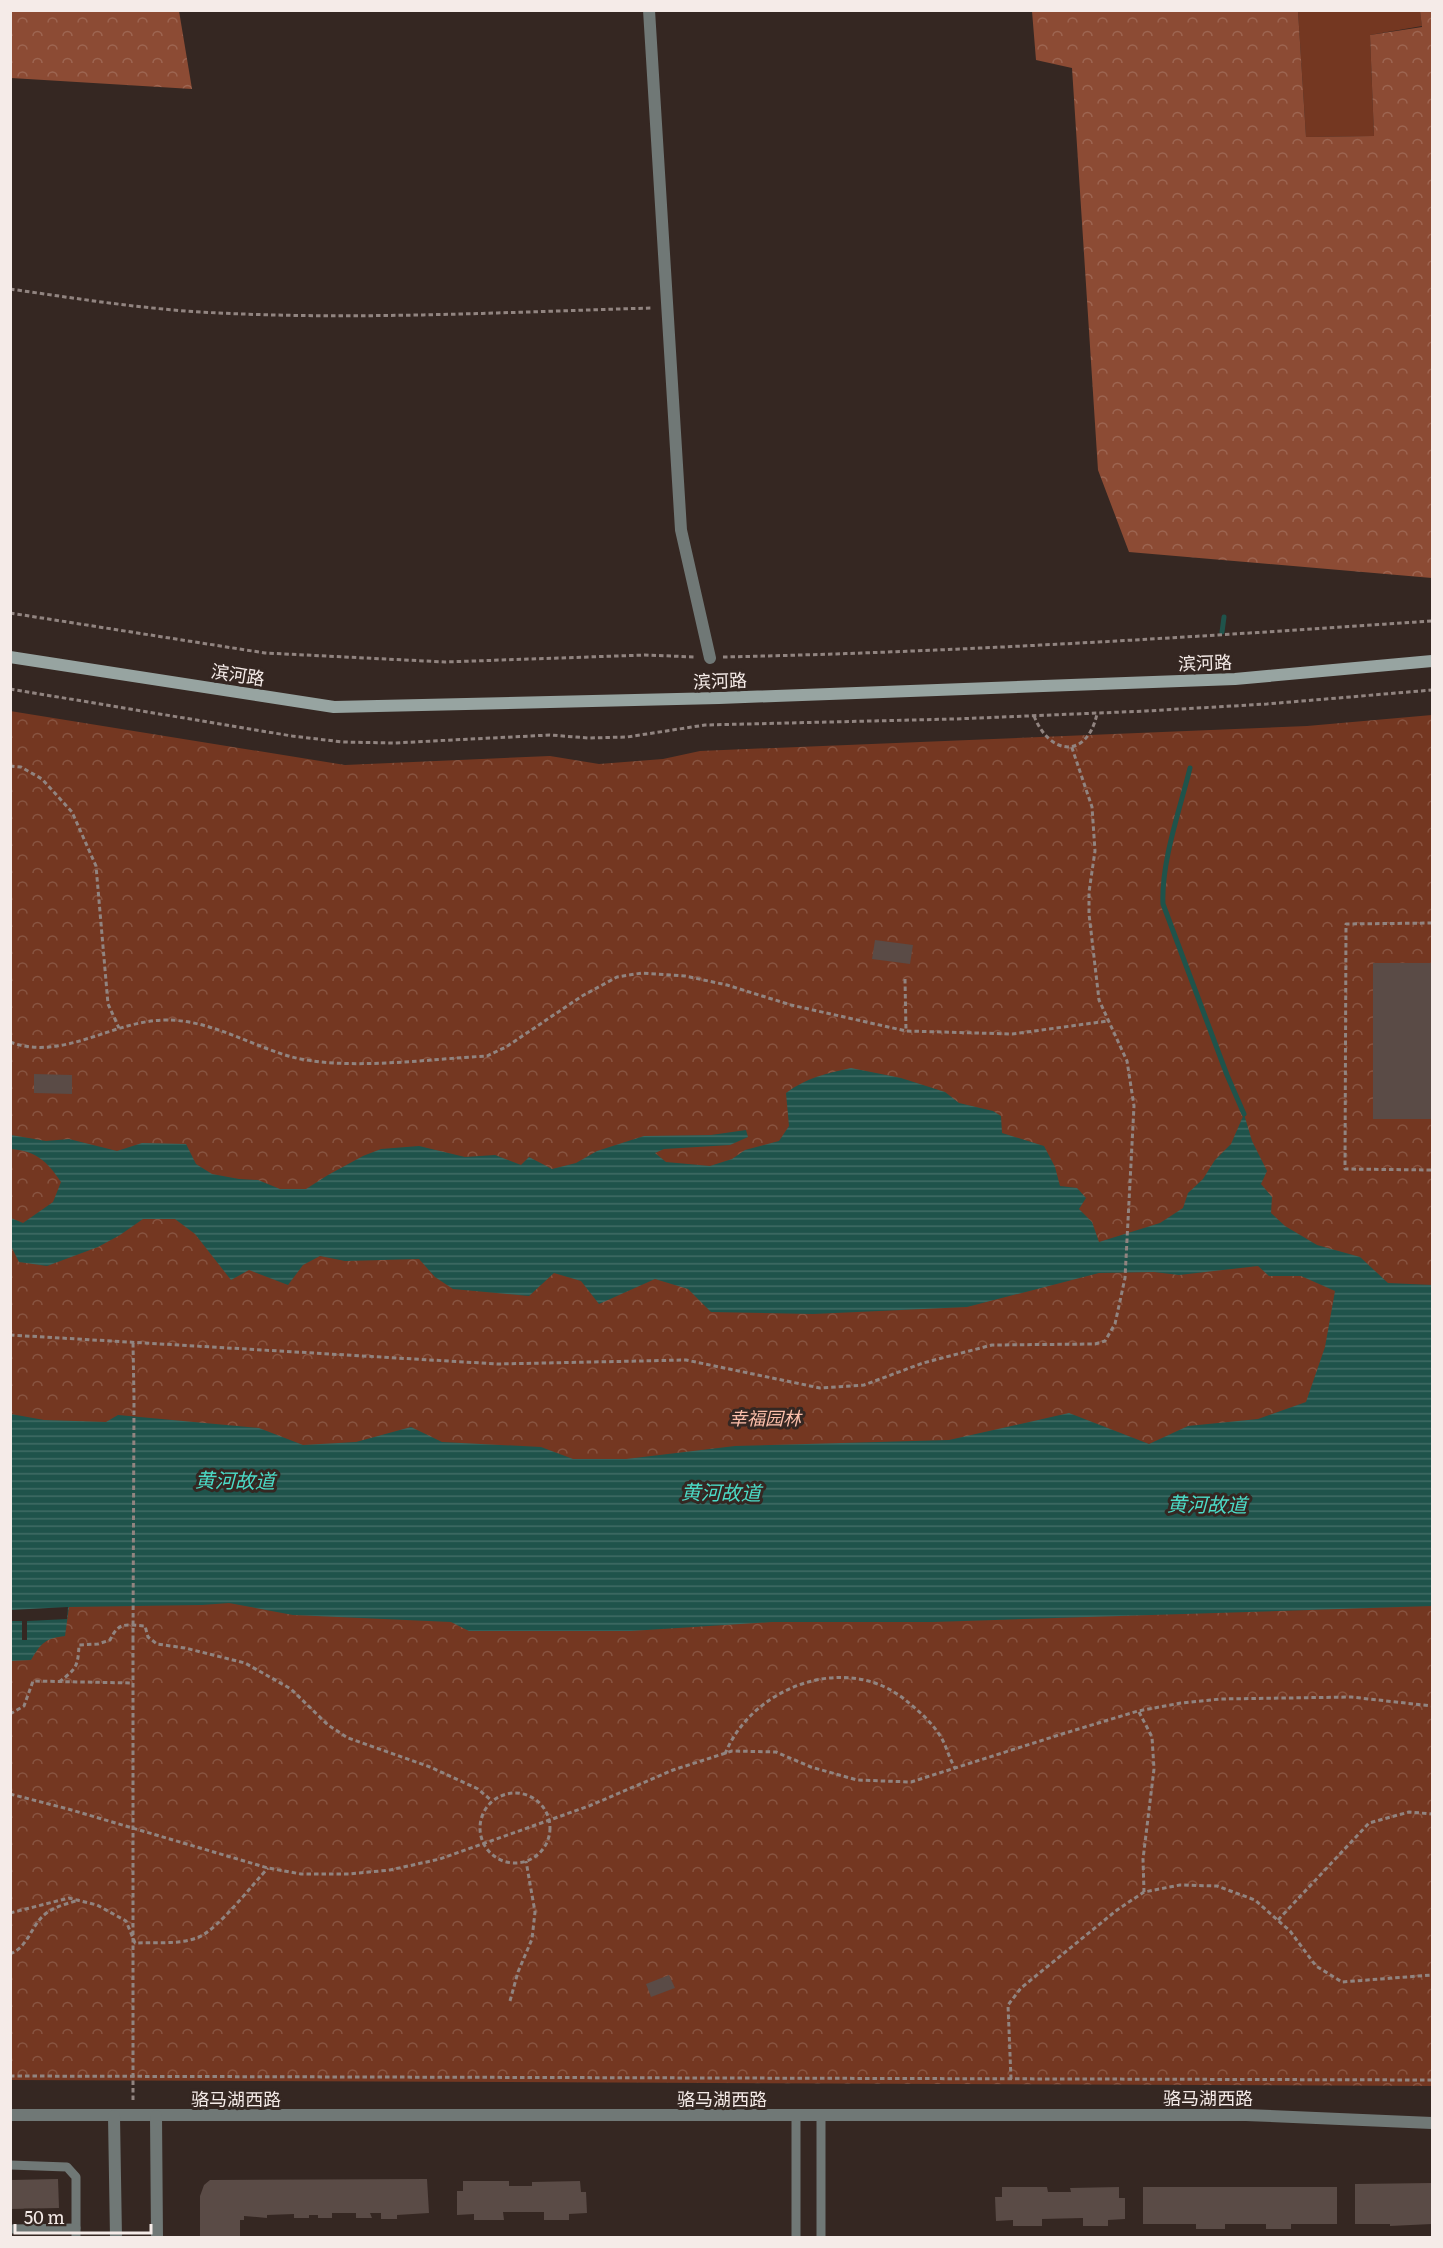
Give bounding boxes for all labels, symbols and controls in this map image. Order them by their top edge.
street label: 滨河路 [1178,648,1232,676]
street label: 滨河路 [209,656,267,692]
street label: 滨河路 [693,666,747,694]
park label: 幸福园林 [729,1404,803,1431]
water label: 黄河故道 [195,1463,278,1495]
water label: 黄河故道 [681,1475,764,1507]
water label: 黄河故道 [1167,1487,1250,1519]
street label: 骆马湖西路 [1163,2084,1253,2111]
street label: 骆马湖西路 [191,2085,281,2112]
street label: 骆马湖西路 [677,2085,767,2112]
scale bar [15,2197,152,2235]
text: 50 m [24,2203,65,2230]

